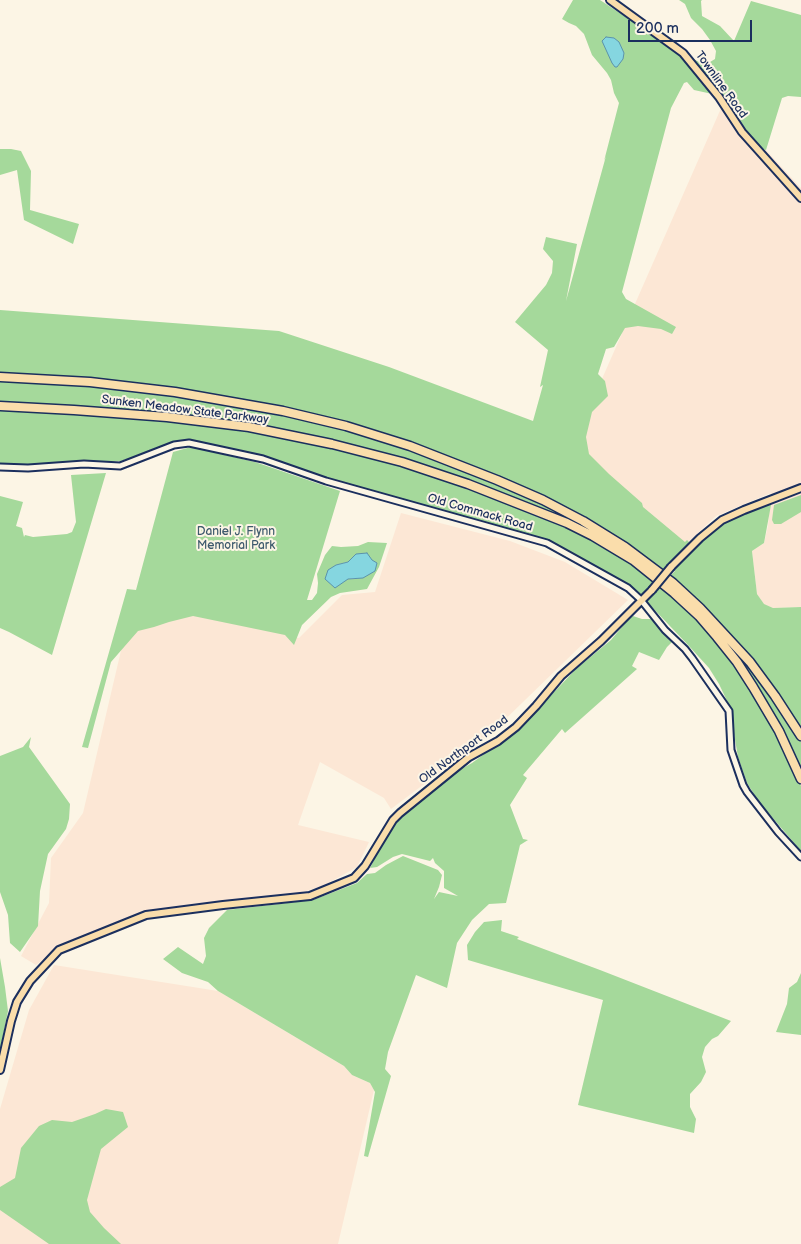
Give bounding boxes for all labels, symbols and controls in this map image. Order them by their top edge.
scale bar [631,10,755,42]
text: 200 m [636,19,679,38]
street label: Townline Road [692,49,750,121]
street label: Sunken Meadow State Parkway [101,393,269,427]
street label: Old Commack Road [426,491,534,535]
park label: Daniel J. Flynn Memorial Park [197,525,275,553]
street label: Old Northport Road [417,713,511,787]

